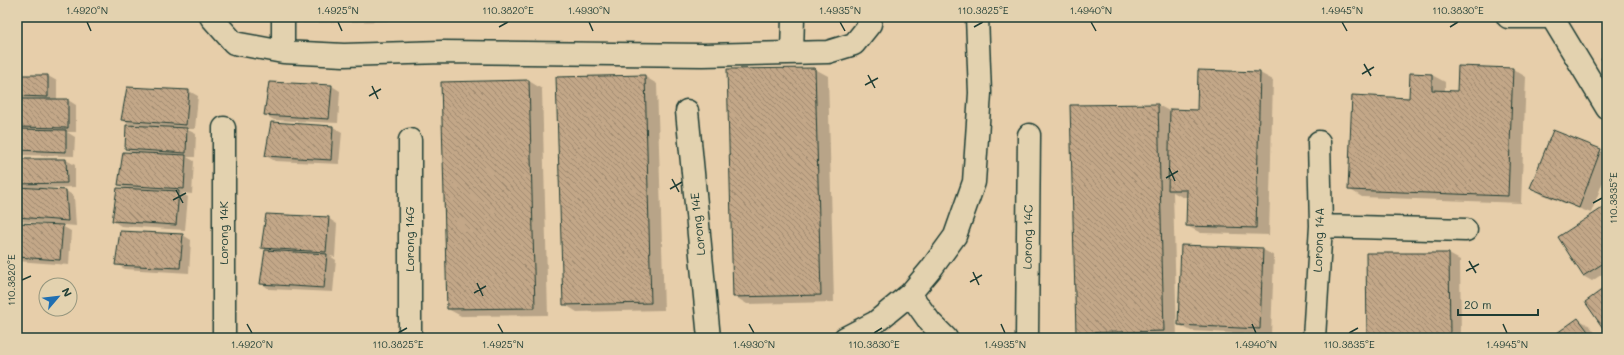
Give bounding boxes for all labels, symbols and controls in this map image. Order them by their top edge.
text: 1.4920°N [66,3,108,17]
text: 1.4925°N [317,3,359,17]
text: 110.3820°E [482,3,534,17]
text: 1.4930°N [568,3,610,17]
text: 1.4935°N [819,3,861,17]
text: 110.3825°E [958,3,1009,17]
text: 1.4940°N [1070,3,1112,17]
text: 1.4945°N [1321,3,1363,17]
text: 110.3830°E [1432,3,1484,17]
text: 110.3835°E [1606,172,1620,224]
street label: Lorong 14E [686,192,708,256]
street label: Lorong 14K [215,200,231,265]
street label: Lorong 14C [1018,204,1036,270]
street label: Lorong 14G [401,206,417,272]
street label: Lorong 14A [1309,207,1327,273]
text: 110.3820°E [4,254,18,306]
north arrow [38,277,78,317]
text: N [59,285,76,299]
scale bar [1458,291,1538,317]
text: 20 m [1464,296,1492,312]
text: 1.4920°N [231,337,273,351]
text: 110.3825°E [373,337,424,351]
text: 1.4925°N [482,337,524,351]
text: 1.4930°N [733,337,775,351]
text: 110.3830°E [848,337,900,351]
text: 1.4935°N [984,337,1026,351]
text: 1.4940°N [1235,337,1277,351]
text: 110.3835°E [1323,337,1375,351]
text: 1.4945°N [1486,337,1528,351]

